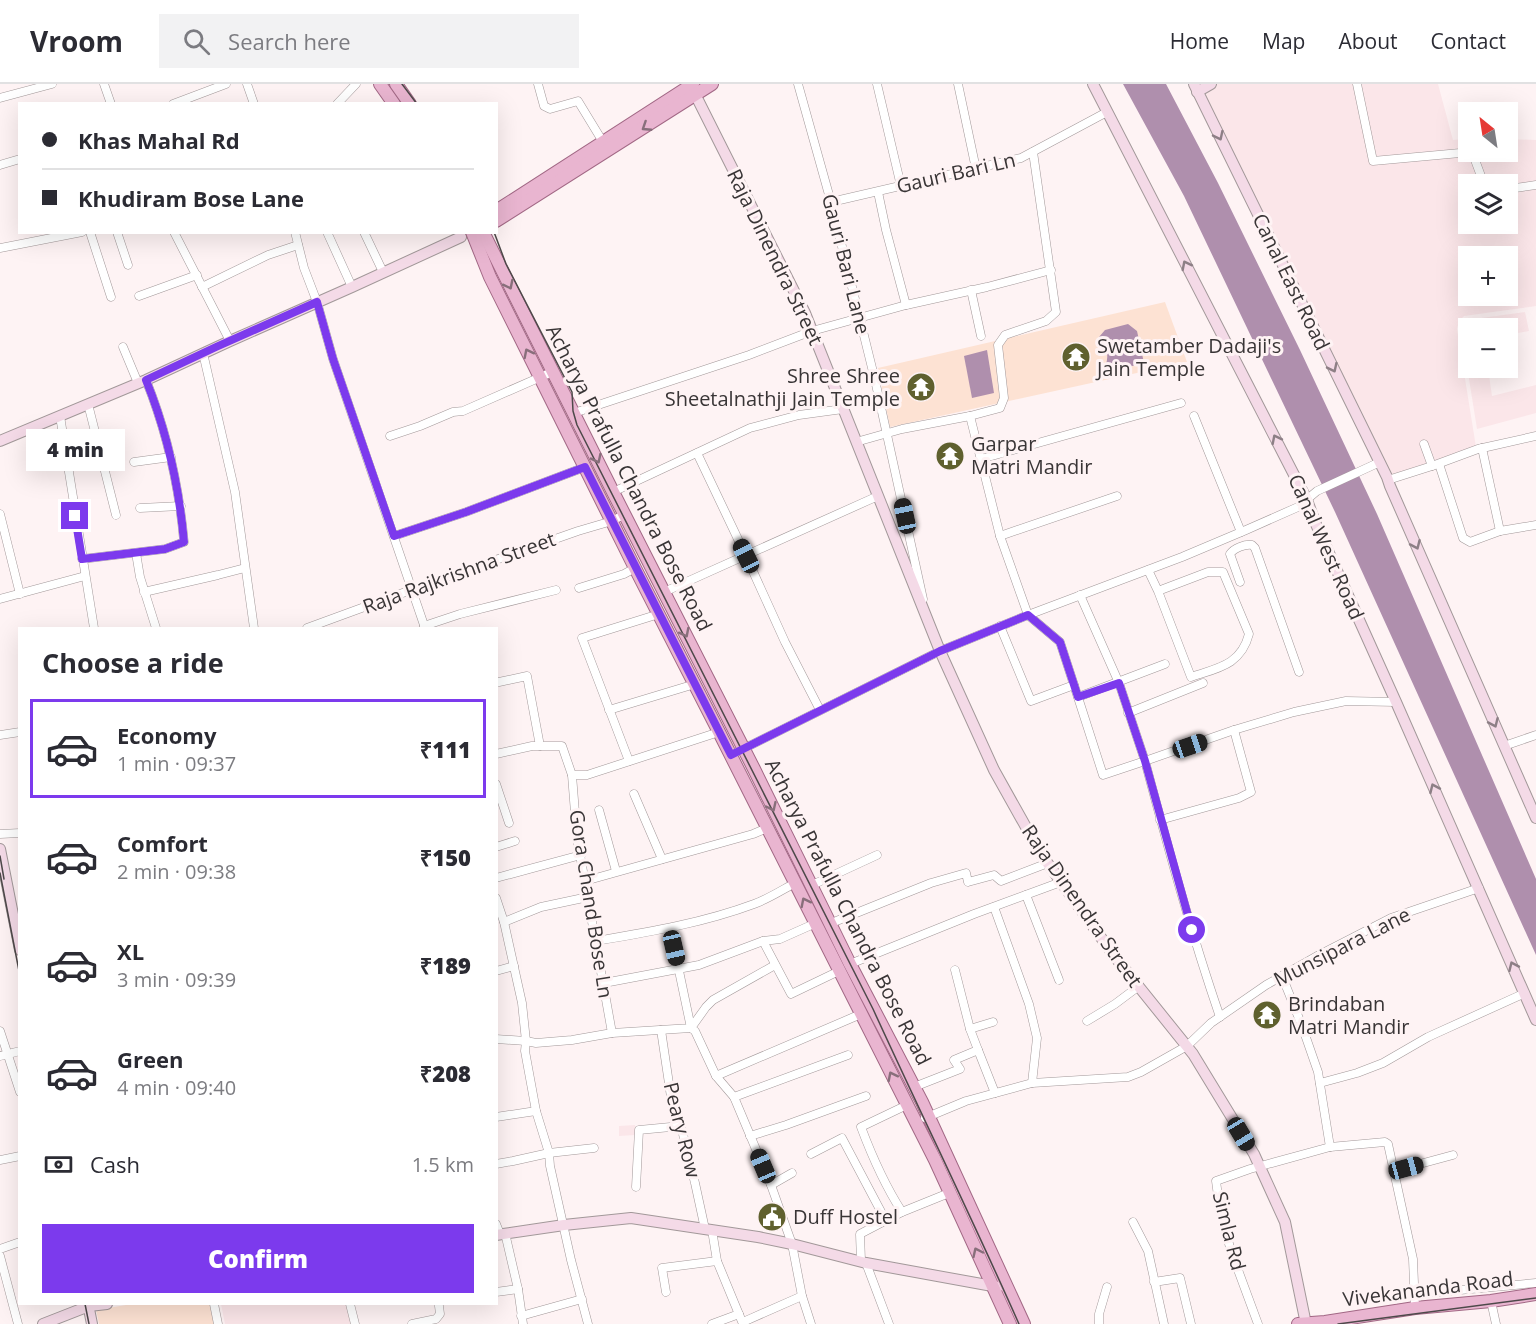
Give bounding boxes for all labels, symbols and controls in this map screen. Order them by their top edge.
search box [159,14,579,68]
text: Vroom [30,22,123,60]
icon: search [180,25,213,58]
text: Search here [228,26,351,56]
text: Home [1170,27,1229,55]
text: Map [1262,27,1305,55]
text: About [1338,27,1398,55]
text: Contact [1431,27,1506,55]
north arrow [1458,102,1518,162]
map controls [1458,102,1518,378]
one-way arrow [641,120,652,131]
text: Khas Mahal Rd [78,125,240,155]
one-way arrow [1212,130,1224,141]
street label: Gauri Bari Ln [894,146,1018,199]
street label: Raja Dinendra Street [721,164,830,349]
button: layers [1458,174,1518,234]
text: Khudiram Bose Lane [78,183,304,213]
street label: Gauri Bari Lane [816,191,877,337]
street label: Canal East Road [1247,209,1336,355]
button: + [1458,246,1518,306]
one-way arrow [1182,261,1193,272]
one-way arrow [501,279,513,290]
button: − [1458,318,1518,378]
street label: Acharya Prafulla Chandra Bose Road [540,320,719,636]
place label: Swetamber Dadaji's Jain Temple [1095,332,1281,382]
temple icon: Swetamber Dadaji's Jain Temple [1060,341,1092,373]
one-way arrow [524,349,535,359]
place label: Shree Shree Sheetalnathji Jain Temple [665,362,900,412]
one-way arrow [1326,362,1338,373]
temple icon: Shree Shree Sheetalnathji Jain Temple [905,371,937,403]
callout: 4 min [26,429,124,471]
place label: Garpar Matri Mandir [971,430,1092,480]
one-way arrow [1271,434,1283,445]
text: 4 min [47,436,104,463]
temple icon: Garpar Matri Mandir [934,440,966,472]
one-way arrow [589,453,601,464]
street label: Canal West Road [1282,470,1371,624]
car [892,497,918,535]
route end [61,502,88,529]
street label: Raja Rajkrishna Street [359,525,559,620]
car [730,536,762,576]
one-way arrow [1408,538,1420,549]
one-way arrow [678,626,690,637]
text: Choose a ride [42,644,224,681]
one-way arrow [1487,717,1499,728]
text: Economy [117,720,216,750]
icon: car [45,722,99,776]
car [1170,732,1210,760]
text: ₹111 [420,734,471,764]
text: 1 min · 09:37 [117,750,236,777]
street label: Acharya Prafulla Chandra Bose Road [759,754,938,1070]
one-way arrow [1430,783,1442,794]
one-way arrow [765,801,777,812]
street label: Gora Chand Bose Ln [563,808,620,1000]
street label: Raja Dinendra Street [1016,819,1149,992]
text: Comfort [117,828,208,858]
icon: car [45,830,99,884]
text: ₹150 [420,842,471,872]
text: 2 min · 09:38 [117,858,236,885]
one-way arrow [801,898,812,908]
street label: Munsipara Lane [1269,900,1415,993]
route start [1178,916,1205,943]
car [661,928,687,968]
text: XL [117,936,144,966]
icon: car [45,938,99,992]
text: ₹189 [420,950,471,980]
one-way arrow [1508,962,1520,973]
text: 3 min · 09:39 [117,966,236,993]
place label: Brindaban Matri Mandir [1288,990,1409,1040]
temple icon: Brindaban Matri Mandir [1251,999,1283,1031]
text: Green [117,1044,183,1074]
icon: car [45,1046,99,1100]
text: ₹208 [420,1058,471,1088]
one-way arrow [888,1072,900,1083]
text: 4 min · 09:40 [117,1074,236,1101]
street label: Peary Row [658,1079,708,1181]
car [1224,1114,1258,1154]
car [748,1146,778,1186]
icon: cash [42,1148,75,1181]
text: Cash [90,1149,140,1179]
text: 1.5 km [412,1151,474,1178]
car [1386,1155,1426,1181]
street label: Simla Rd [1207,1189,1252,1273]
public building icon: Duff Hostel [756,1201,788,1233]
place label: Duff Hostel [793,1203,898,1230]
button: Confirm [42,1224,474,1293]
one-way arrow [972,1247,984,1258]
street label: Vivekananda Road [1341,1265,1515,1312]

